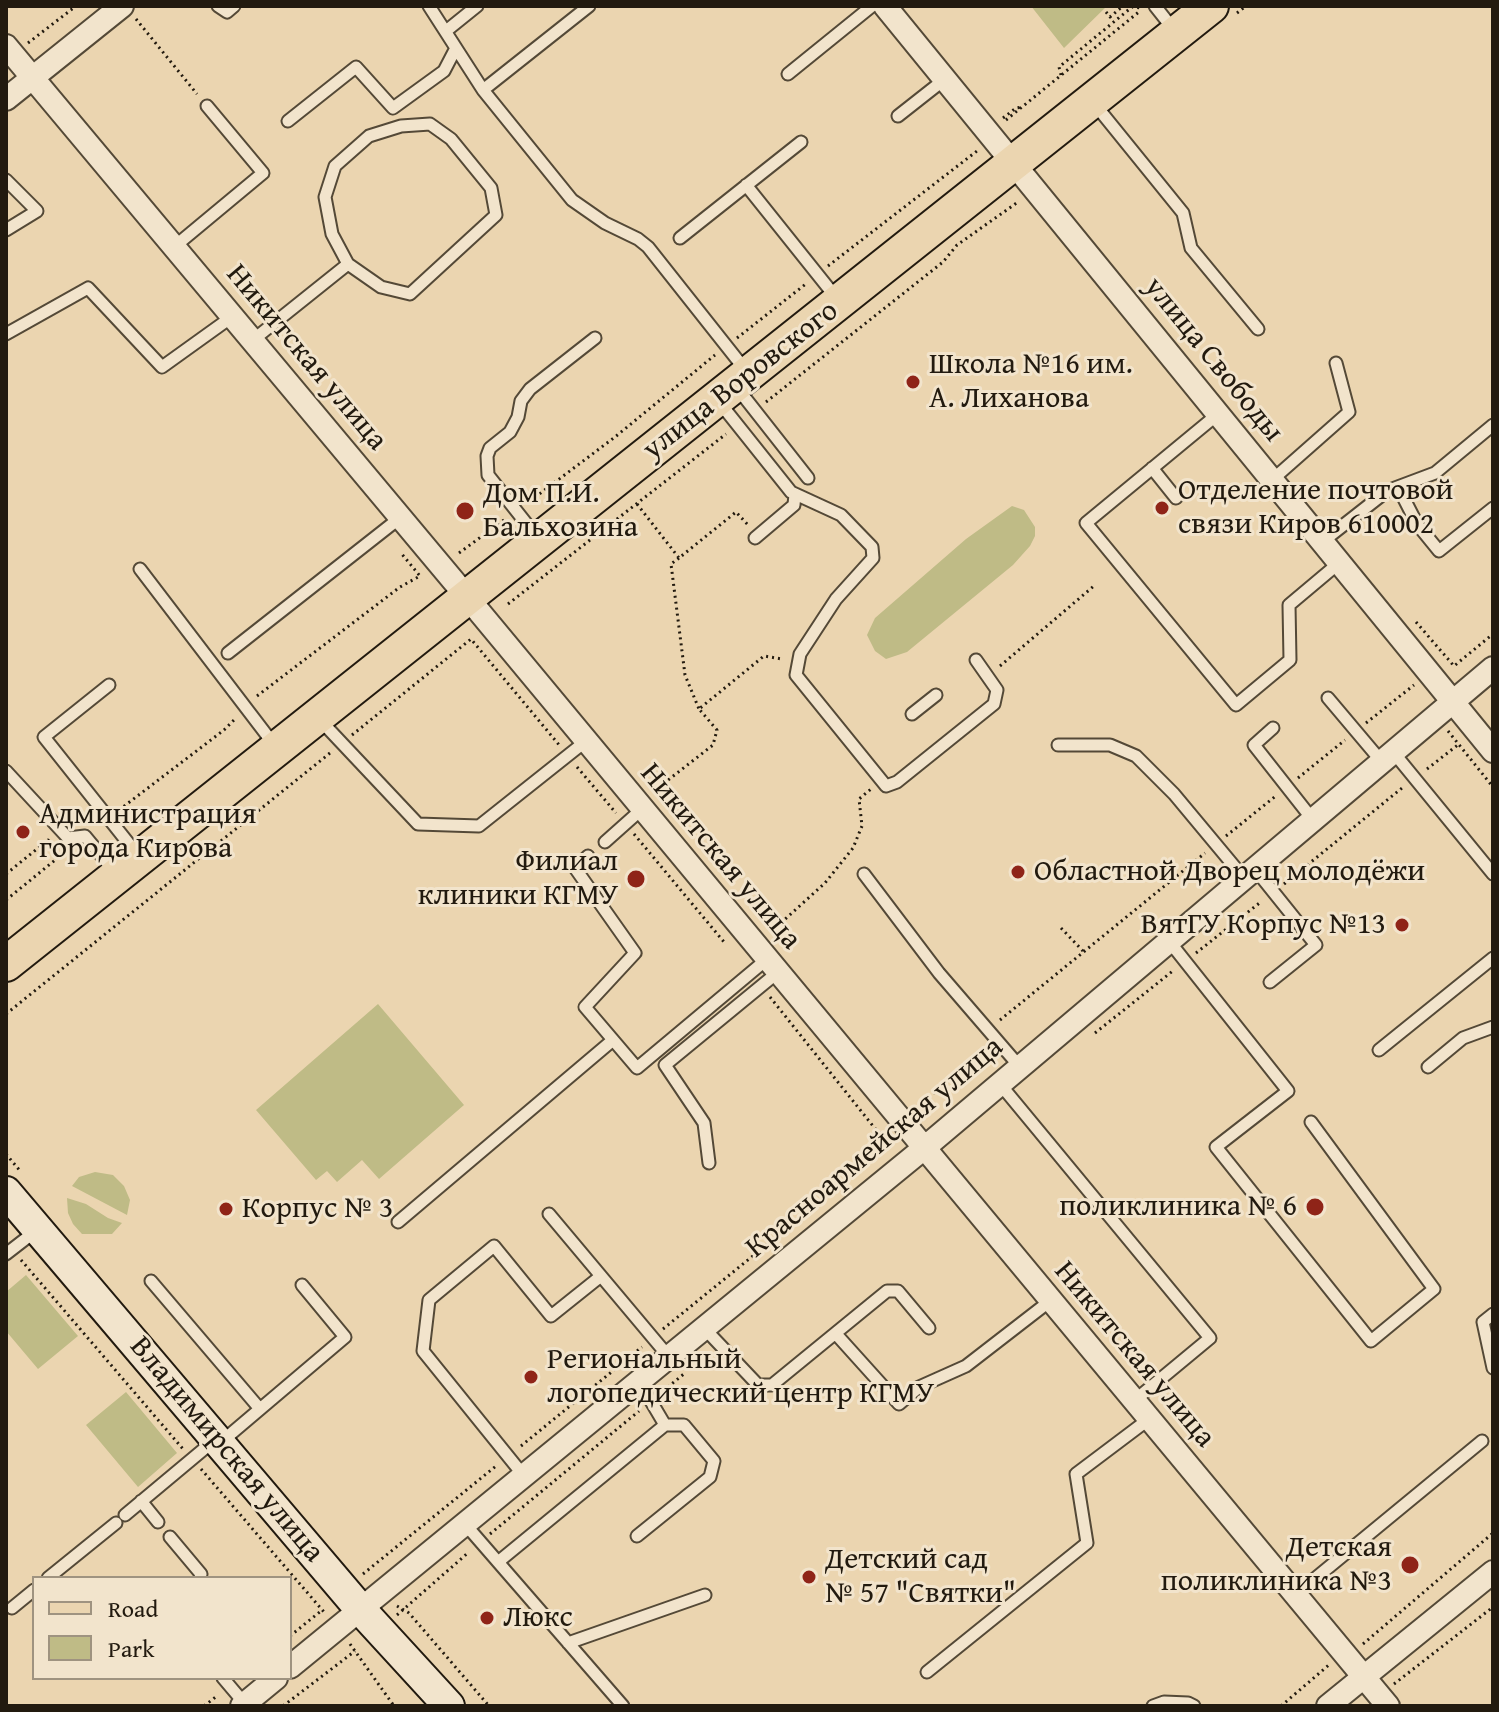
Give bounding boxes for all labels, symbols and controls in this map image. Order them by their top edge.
street label: Никитская улица [218,258,394,458]
street label: улица Свободы [1136,270,1290,450]
street label: улица Воровского [636,293,846,469]
place label: Школа №16 им. А. Лиханова [929,347,1133,418]
marker: Школа №16 им. А. Лиханова [904,373,922,391]
place label: Отделение почтовой связи Киров 610002 [1178,473,1453,544]
place label: Дом П.И. Бальхозина [483,476,638,546]
marker: Отделение почтовой связи Киров 610002 [1153,499,1171,517]
marker: Дом П.И. Бальхозина [454,500,476,522]
street label: Никитская улица [632,757,808,957]
place label: Администрация города Кирова [39,797,256,868]
marker: Администрация города Кирова [14,823,32,841]
place label: Филиал клиники КГМУ [418,844,618,914]
place label: Областной Дворец молодёжи [1034,854,1425,890]
marker: Областной Дворец молодёжи [1009,863,1027,881]
marker: Филиал клиники КГМУ [625,868,647,890]
place label: ВятГУ Корпус №13 [1141,907,1386,943]
marker: ВятГУ Корпус №13 [1393,916,1411,934]
street label: Красноармейская улица [739,1030,1011,1266]
place label: поликлиника № 6 [1059,1189,1297,1225]
place label: Корпус № 3 [242,1191,393,1227]
marker: поликлиника № 6 [1304,1196,1326,1218]
marker: Корпус № 3 [217,1200,235,1218]
street label: Никитская улица [1046,1255,1222,1455]
street label: Владимирская улица [121,1330,331,1570]
place label: Региональный логопедический центр КГМУ [547,1342,934,1412]
marker: Региональный логопедический центр КГМУ [522,1368,540,1386]
place label: Детская поликлиника №3 [1161,1530,1392,1600]
place label: Детский сад № 57 "Святки" [825,1542,1016,1612]
marker: Детская поликлиника №3 [1399,1554,1421,1576]
marker: Детский сад № 57 "Святки" [800,1568,818,1586]
legend [32,1576,292,1680]
text: Road [108,1591,158,1626]
place label: Люкс [503,1600,573,1636]
marker: Люкс [478,1609,496,1627]
text: Park [108,1631,154,1666]

